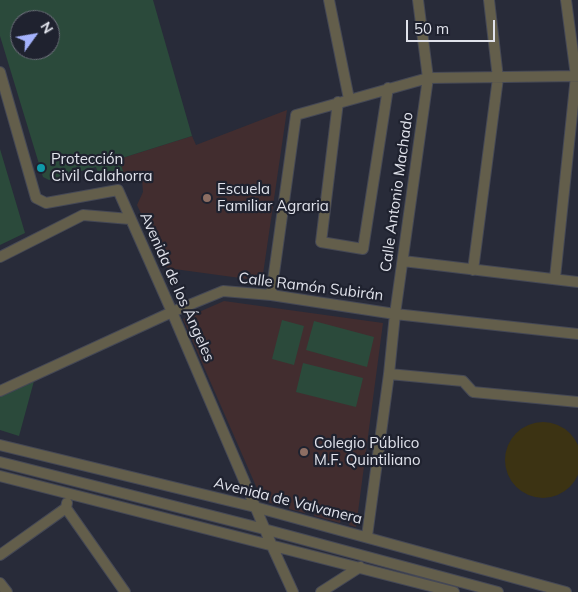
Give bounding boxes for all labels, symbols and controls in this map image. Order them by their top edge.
north arrow [10,10,60,60]
scale bar [408,10,497,42]
text: N [36,18,57,37]
text: 50 m [414,19,449,38]
street label: Calle Antonio Machado [377,111,417,273]
place label: Protección Civil Calahorra [51,150,153,185]
marker: Protección Civil Calahorra [35,162,47,174]
place label: Escuela Familiar Agraria [217,180,329,215]
marker: Escuela Familiar Agraria [201,192,213,204]
street label: Avenida de los Ángeles [136,209,218,365]
street label: Calle Ramón Subirán [238,269,384,305]
place label: Colegio Público M.F. Quintiliano [314,434,421,469]
marker: Colegio Público M.F. Quintiliano [298,446,310,458]
street label: Avenida de Valvanera [212,474,364,528]

